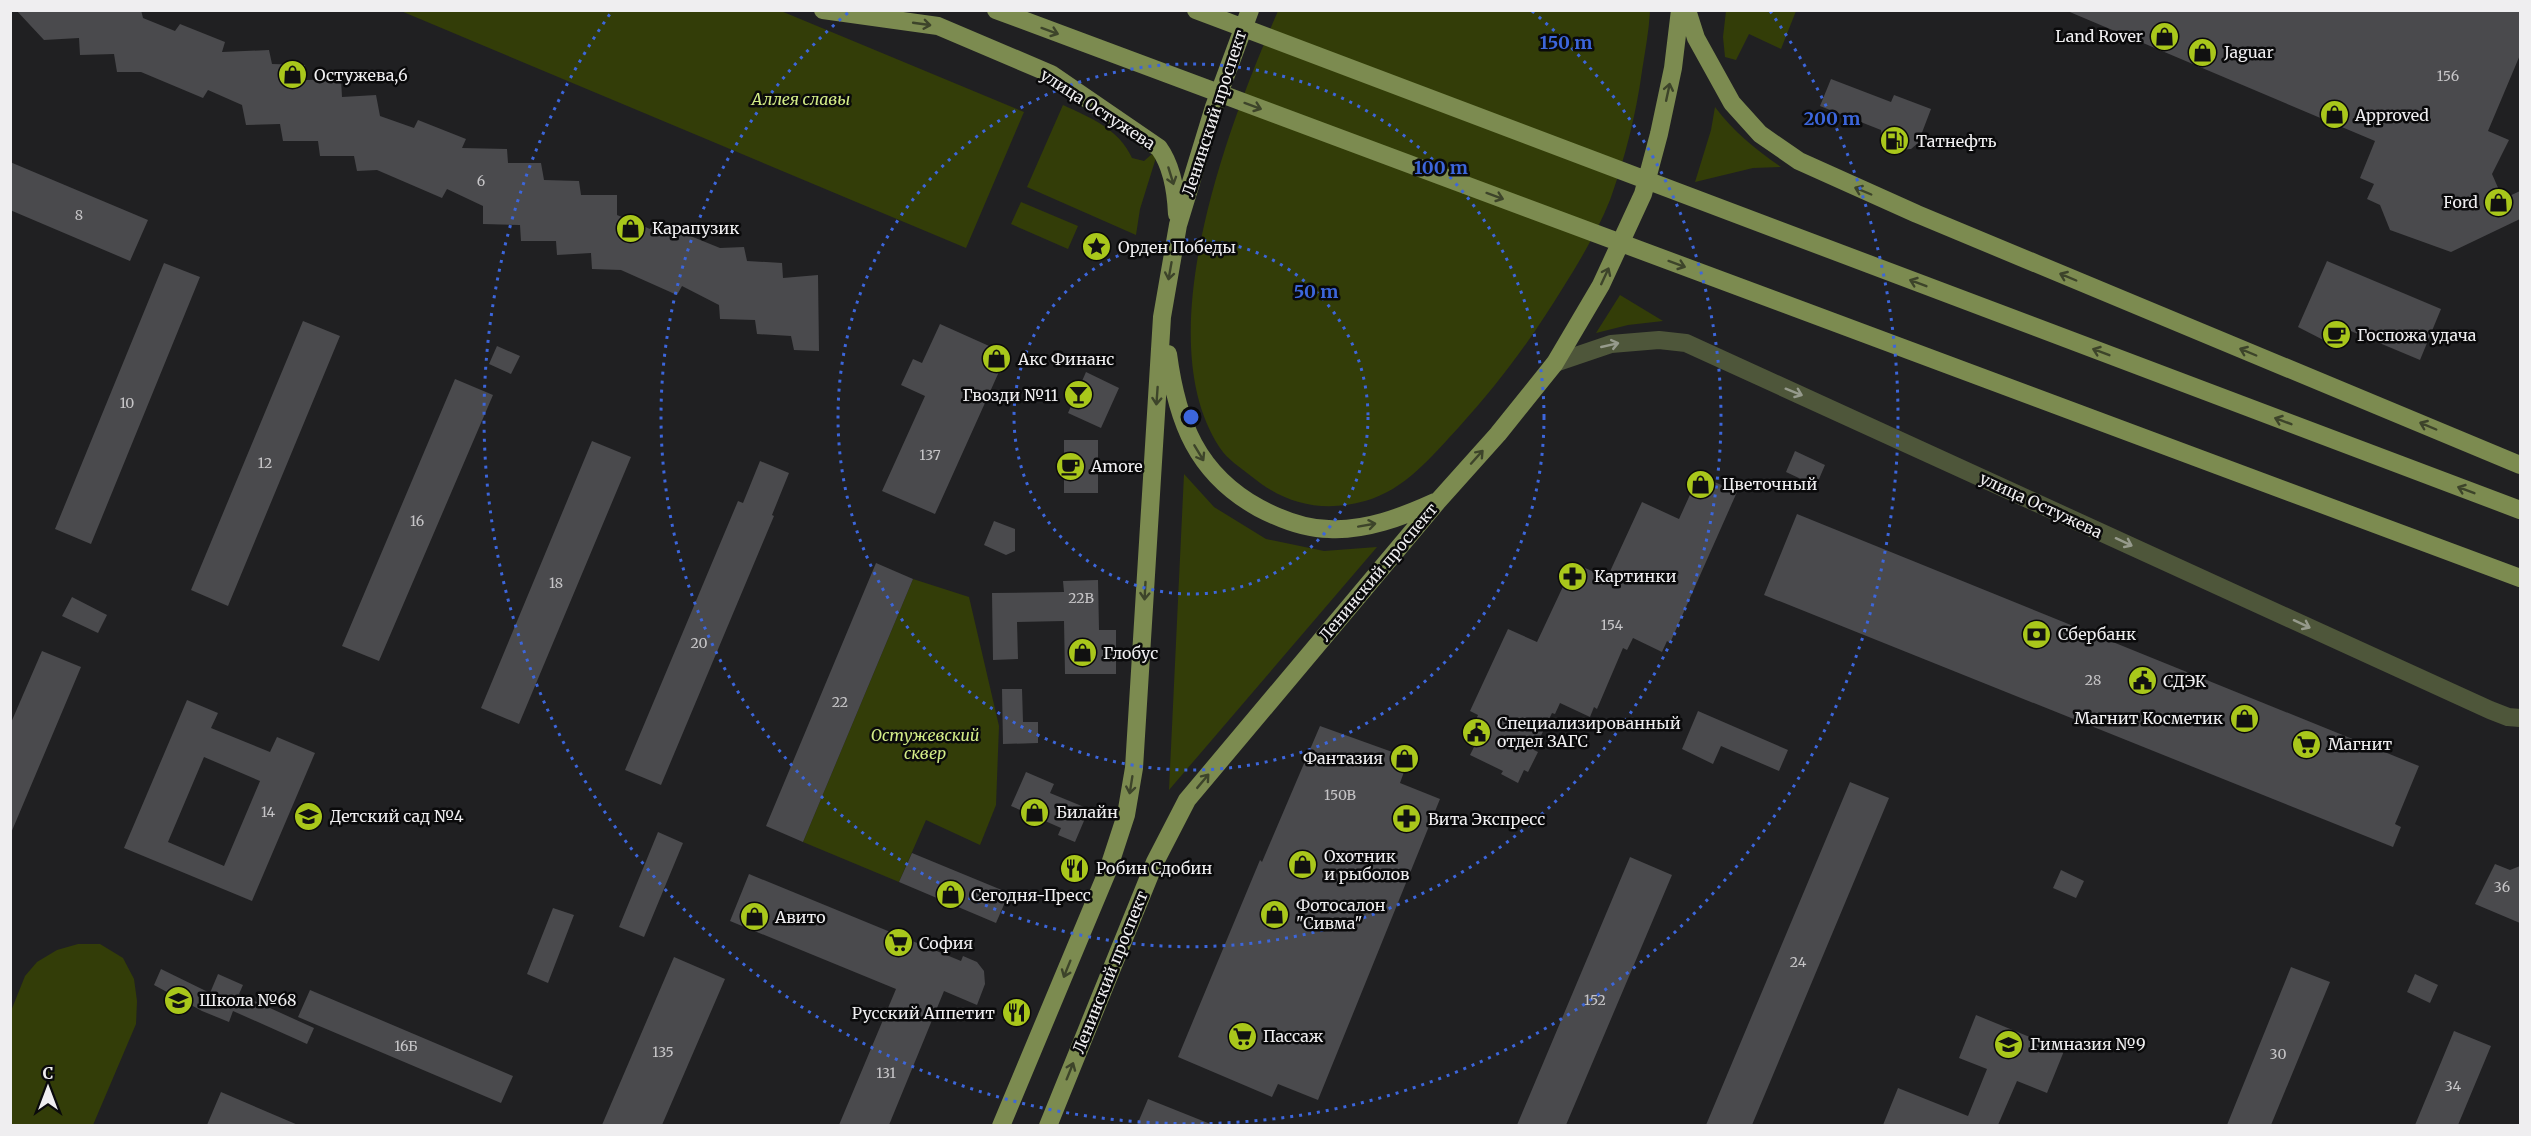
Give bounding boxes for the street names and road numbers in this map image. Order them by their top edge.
street label: Ленинский проспект [1178,27,1250,199]
street label: улица Остужева [1037,64,1160,154]
street label: улица Остужева [1976,468,2106,542]
street label: Ленинский проспект [1314,499,1442,645]
street label: Ленинский проспект [1068,887,1152,1056]

